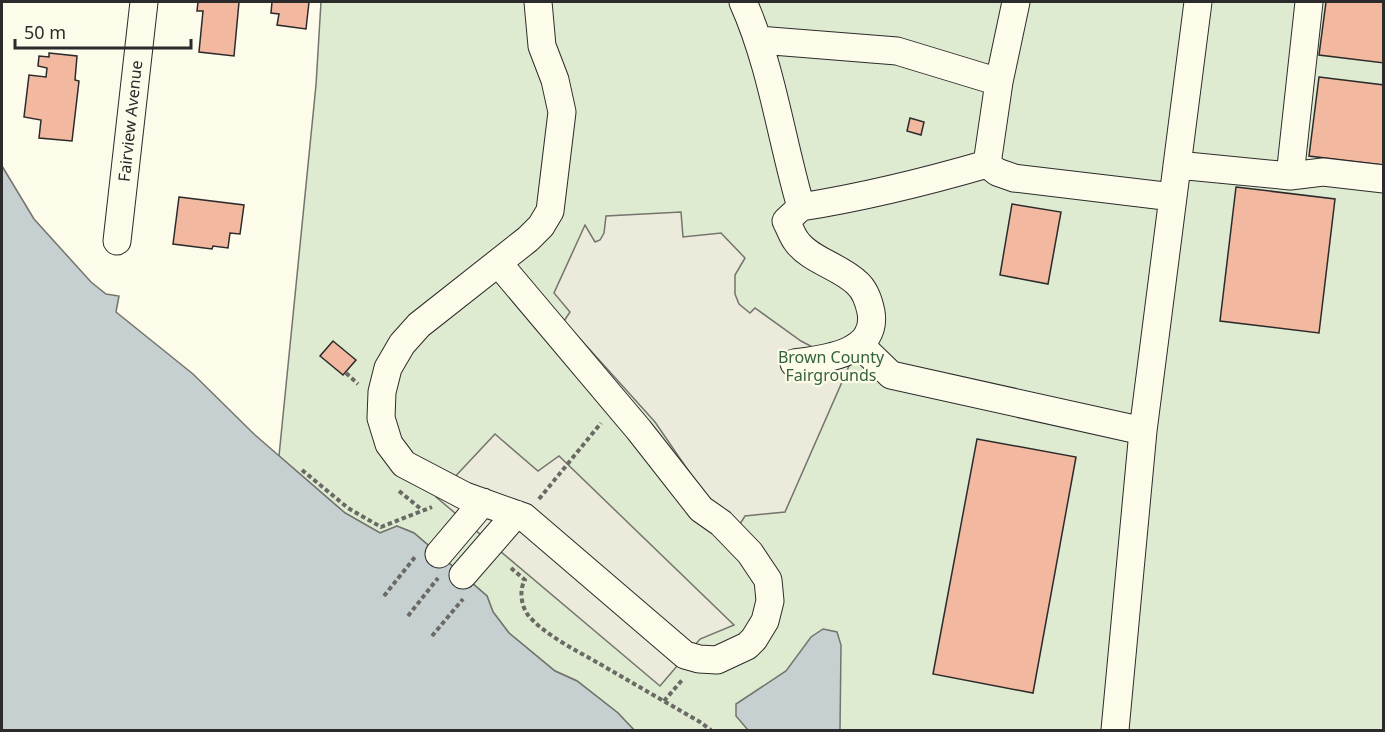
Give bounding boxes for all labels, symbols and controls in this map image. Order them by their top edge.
scale bar [15,12,190,50]
text: 50 m [24,20,66,44]
street label: Fairview Avenue [113,59,147,183]
park label: Brown County Fairgrounds [778,346,885,386]

